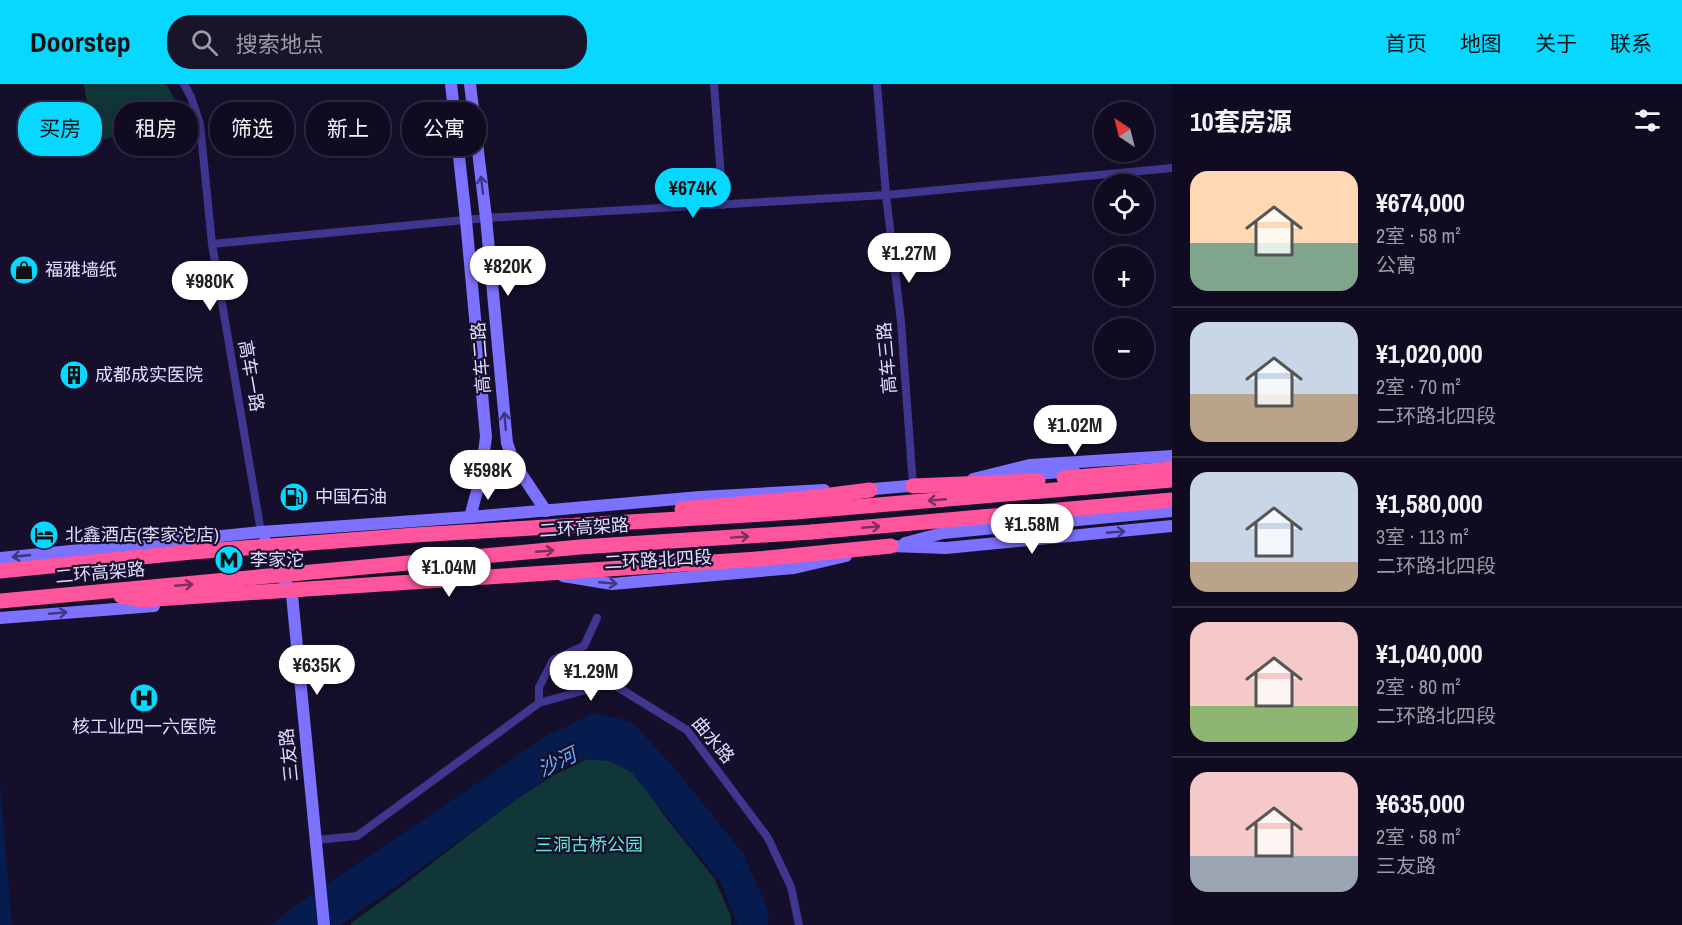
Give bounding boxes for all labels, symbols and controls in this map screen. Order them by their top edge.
search box [167,15,587,69]
text: Doorstep [30,23,131,61]
icon: search [188,26,221,59]
text: 搜索地点 [236,29,324,59]
text: 首页 [1385,29,1427,58]
text: 地图 [1460,29,1502,58]
text: 关于 [1535,29,1577,58]
text: 联系 [1610,29,1652,58]
chip: 买房 [18,102,102,156]
chip: 租房 [114,102,198,156]
chip: 筛选 [210,102,294,156]
chip: 新上 [306,102,390,156]
chip: 公寓 [402,102,486,156]
north arrow [1094,102,1154,162]
map controls [1094,102,1154,378]
text: 10套房源 [1190,104,1292,139]
icon: filters [1631,104,1664,137]
pin: ¥674K [651,168,735,219]
text: ¥674K [669,174,717,201]
button: locate [1094,174,1154,234]
one-way arrow [476,176,487,196]
text: ¥674,000 [1376,185,1465,220]
icon: home [1238,195,1310,267]
text: 2室 · 58 m² [1376,222,1461,249]
pin: ¥1.27M [860,233,958,284]
text: ¥1.27M [882,239,936,266]
pin: ¥820K [466,246,550,297]
button: + [1094,246,1154,306]
text: 公寓 [1376,251,1416,278]
text: ¥820K [484,252,532,279]
shop icon: 福雅墙纸 [8,254,40,286]
place label: 福雅墙纸 [45,257,117,282]
pin: ¥980K [168,261,252,312]
text: ¥980K [186,267,234,294]
button: − [1094,318,1154,378]
street label: 高车二路 [465,321,496,395]
street label: 高车三路 [871,321,902,395]
text: ¥1,020,000 [1376,336,1483,371]
street label: 高车一路 [233,338,270,414]
icon: home [1238,346,1310,418]
building icon: 成都成实医院 [58,359,90,391]
place label: 成都成实医院 [95,362,203,387]
text: 2室 · 70 m² [1376,373,1461,400]
text: 二环路北四段 [1376,402,1496,429]
pin: ¥1.02M [1026,405,1124,456]
text: ¥1.02M [1048,411,1102,438]
one-way arrow [499,412,510,431]
pin: ¥598K [446,450,530,501]
text: ¥598K [464,456,512,483]
fuel station icon: 中国石油 [278,481,310,513]
place label: 中国石油 [315,484,387,509]
text: ¥1,580,000 [1376,486,1483,521]
one-way arrow [928,495,947,506]
icon: home [1238,496,1310,568]
pin: ¥1.58M [983,504,1081,555]
text: ¥1.58M [1005,510,1059,537]
street label: 二环高架路 [538,512,630,543]
hotel icon: 北鑫酒店(李家沱店) [28,519,60,551]
one-way arrow [860,521,880,532]
place label: 北鑫酒店(李家沱店) [65,522,219,547]
text: 3室 · 113 m² [1376,523,1469,550]
one-way arrow [1106,526,1126,537]
one-way arrow [729,531,749,542]
metro station icon: 李家沱 [213,544,245,576]
street label: 二环路北四段 [603,544,713,575]
one-way arrow [535,545,555,556]
place label: 李家沱 [250,547,304,572]
pin: ¥1.04M [400,547,498,598]
one-way arrow [12,551,32,562]
text: 二环路北四段 [1376,552,1496,579]
text: ¥1.04M [422,553,476,580]
street label: 二环高架路 [54,556,146,589]
one-way arrow [598,578,617,589]
one-way arrow [173,579,193,590]
one-way arrow [48,608,68,619]
text: ¥1,040,000 [1376,636,1483,671]
pin: ¥635K [275,645,359,696]
icon: home [1238,646,1310,718]
text: ¥635K [293,651,341,678]
pin: ¥1.29M [542,651,640,702]
text: ¥1.29M [564,657,618,684]
text: 2室 · 80 m² [1376,673,1461,700]
hospital icon: 核工业四一六医院 [128,682,160,714]
text: 二环路北四段 [1376,702,1496,729]
street label: 曲水路 [686,711,740,768]
place label: 核工业四一六医院 [72,714,216,739]
street label: 三友路 [273,727,304,783]
water label: 沙河 [533,739,584,782]
text: ¥635,000 [1376,786,1465,821]
icon: home [1238,796,1310,868]
text: 2室 · 58 m² [1376,823,1461,850]
park label: 三洞古桥公园 [535,832,643,857]
text: 三友路 [1376,852,1436,879]

